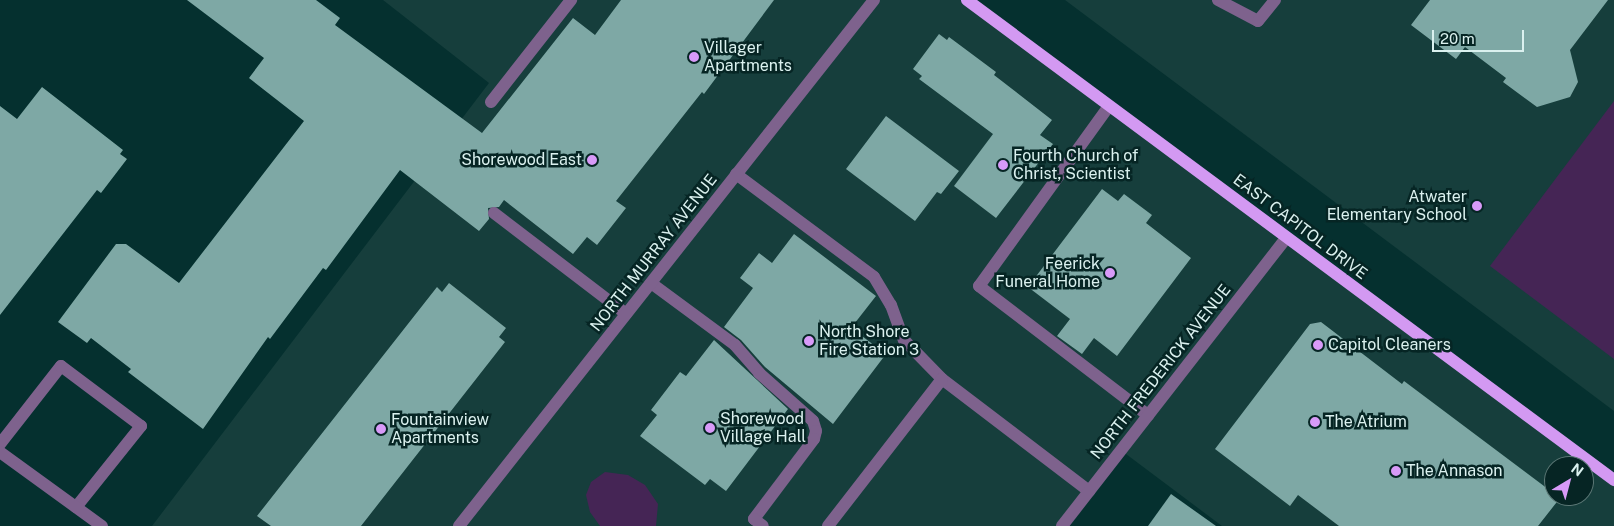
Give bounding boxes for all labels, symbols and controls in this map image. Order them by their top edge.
scale bar [1434,20,1526,52]
text: 20 m [1440,30,1475,47]
place label: Villager Apartments [704,38,792,76]
marker: Villager Apartments [688,51,700,63]
place label: Fourth Church of Christ, Scientist [1013,146,1139,184]
place label: Shorewood East [461,150,582,170]
marker: Shorewood East [586,154,598,166]
marker: Fourth Church of Christ, Scientist [997,159,1009,171]
street label: EAST CAPITOL DRIVE [1229,170,1371,284]
street label: NORTH MURRAY AVENUE [587,171,721,335]
place label: Atwater Elementary School [1327,187,1467,225]
marker: Atwater Elementary School [1471,200,1483,212]
place label: Feerick Funeral Home [995,254,1100,292]
marker: Feerick Funeral Home [1104,267,1116,279]
street label: NORTH FREDERICK AVENUE [1087,281,1235,463]
place label: North Shore Fire Station 3 [819,322,919,360]
marker: North Shore Fire Station 3 [803,335,815,347]
place label: Capitol Cleaners [1328,335,1451,355]
marker: Capitol Cleaners [1312,339,1324,351]
place label: Shorewood Village Hall [720,409,806,447]
place label: Fountainview Apartments [391,410,489,448]
place label: The Atrium [1325,412,1407,432]
marker: The Atrium [1309,416,1321,428]
marker: Shorewood Village Hall [704,422,716,434]
marker: Fountainview Apartments [375,423,387,435]
north arrow [1544,456,1594,506]
text: N [1568,460,1587,479]
place label: The Annason [1406,461,1503,481]
marker: The Annason [1390,465,1402,477]

